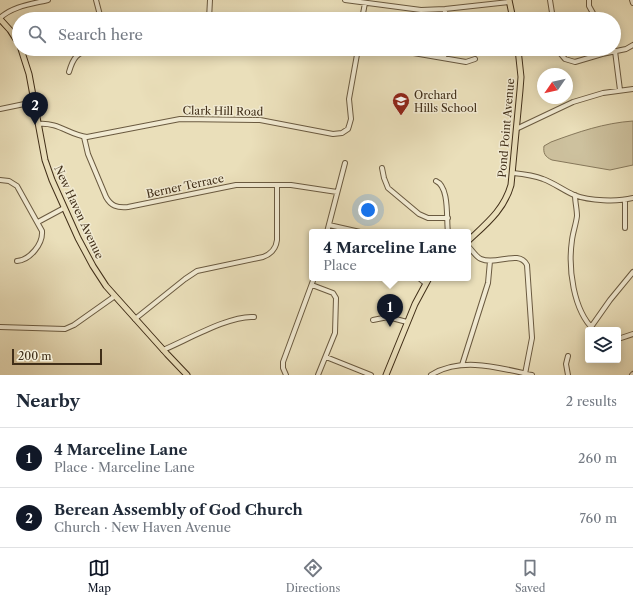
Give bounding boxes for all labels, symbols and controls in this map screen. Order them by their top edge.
search box [12,12,621,56]
icon: search [26,23,48,45]
text: Search here [58,25,143,44]
north arrow [537,68,573,104]
street label: Pond Point Avenue [495,78,517,178]
place label: Orchard Hills School [414,88,478,115]
school or university icon: Orchard Hills School [391,91,411,116]
pin: 2 [22,92,48,125]
street label: Clark Hill Road [183,103,264,119]
street label: New Haven Avenue [51,163,107,261]
street label: Berner Terrace [145,171,225,201]
your location [358,200,378,220]
popup [309,229,471,281]
text: 4 Marceline Lane [323,238,457,257]
text: Place [323,257,357,273]
pin: 1 [377,294,403,327]
map controls [585,327,621,363]
button: layers [585,327,621,363]
scale bar [12,347,102,366]
text: 200 m [18,349,51,363]
text: Nearby [16,391,80,411]
text: 2 results [566,393,617,409]
text: 4 Marceline Lane [54,440,187,459]
text: 1 [26,450,32,466]
text: 260 m [578,450,617,466]
text: Place · Marceline Lane [54,459,195,475]
text: Berean Assembly of God Church [54,500,303,519]
text: 2 [25,510,33,526]
text: 760 m [579,510,617,526]
text: Church · New Haven Avenue [54,519,231,535]
tab: Map [87,557,111,595]
tab: Directions [286,557,340,595]
tab: Saved [515,557,546,595]

